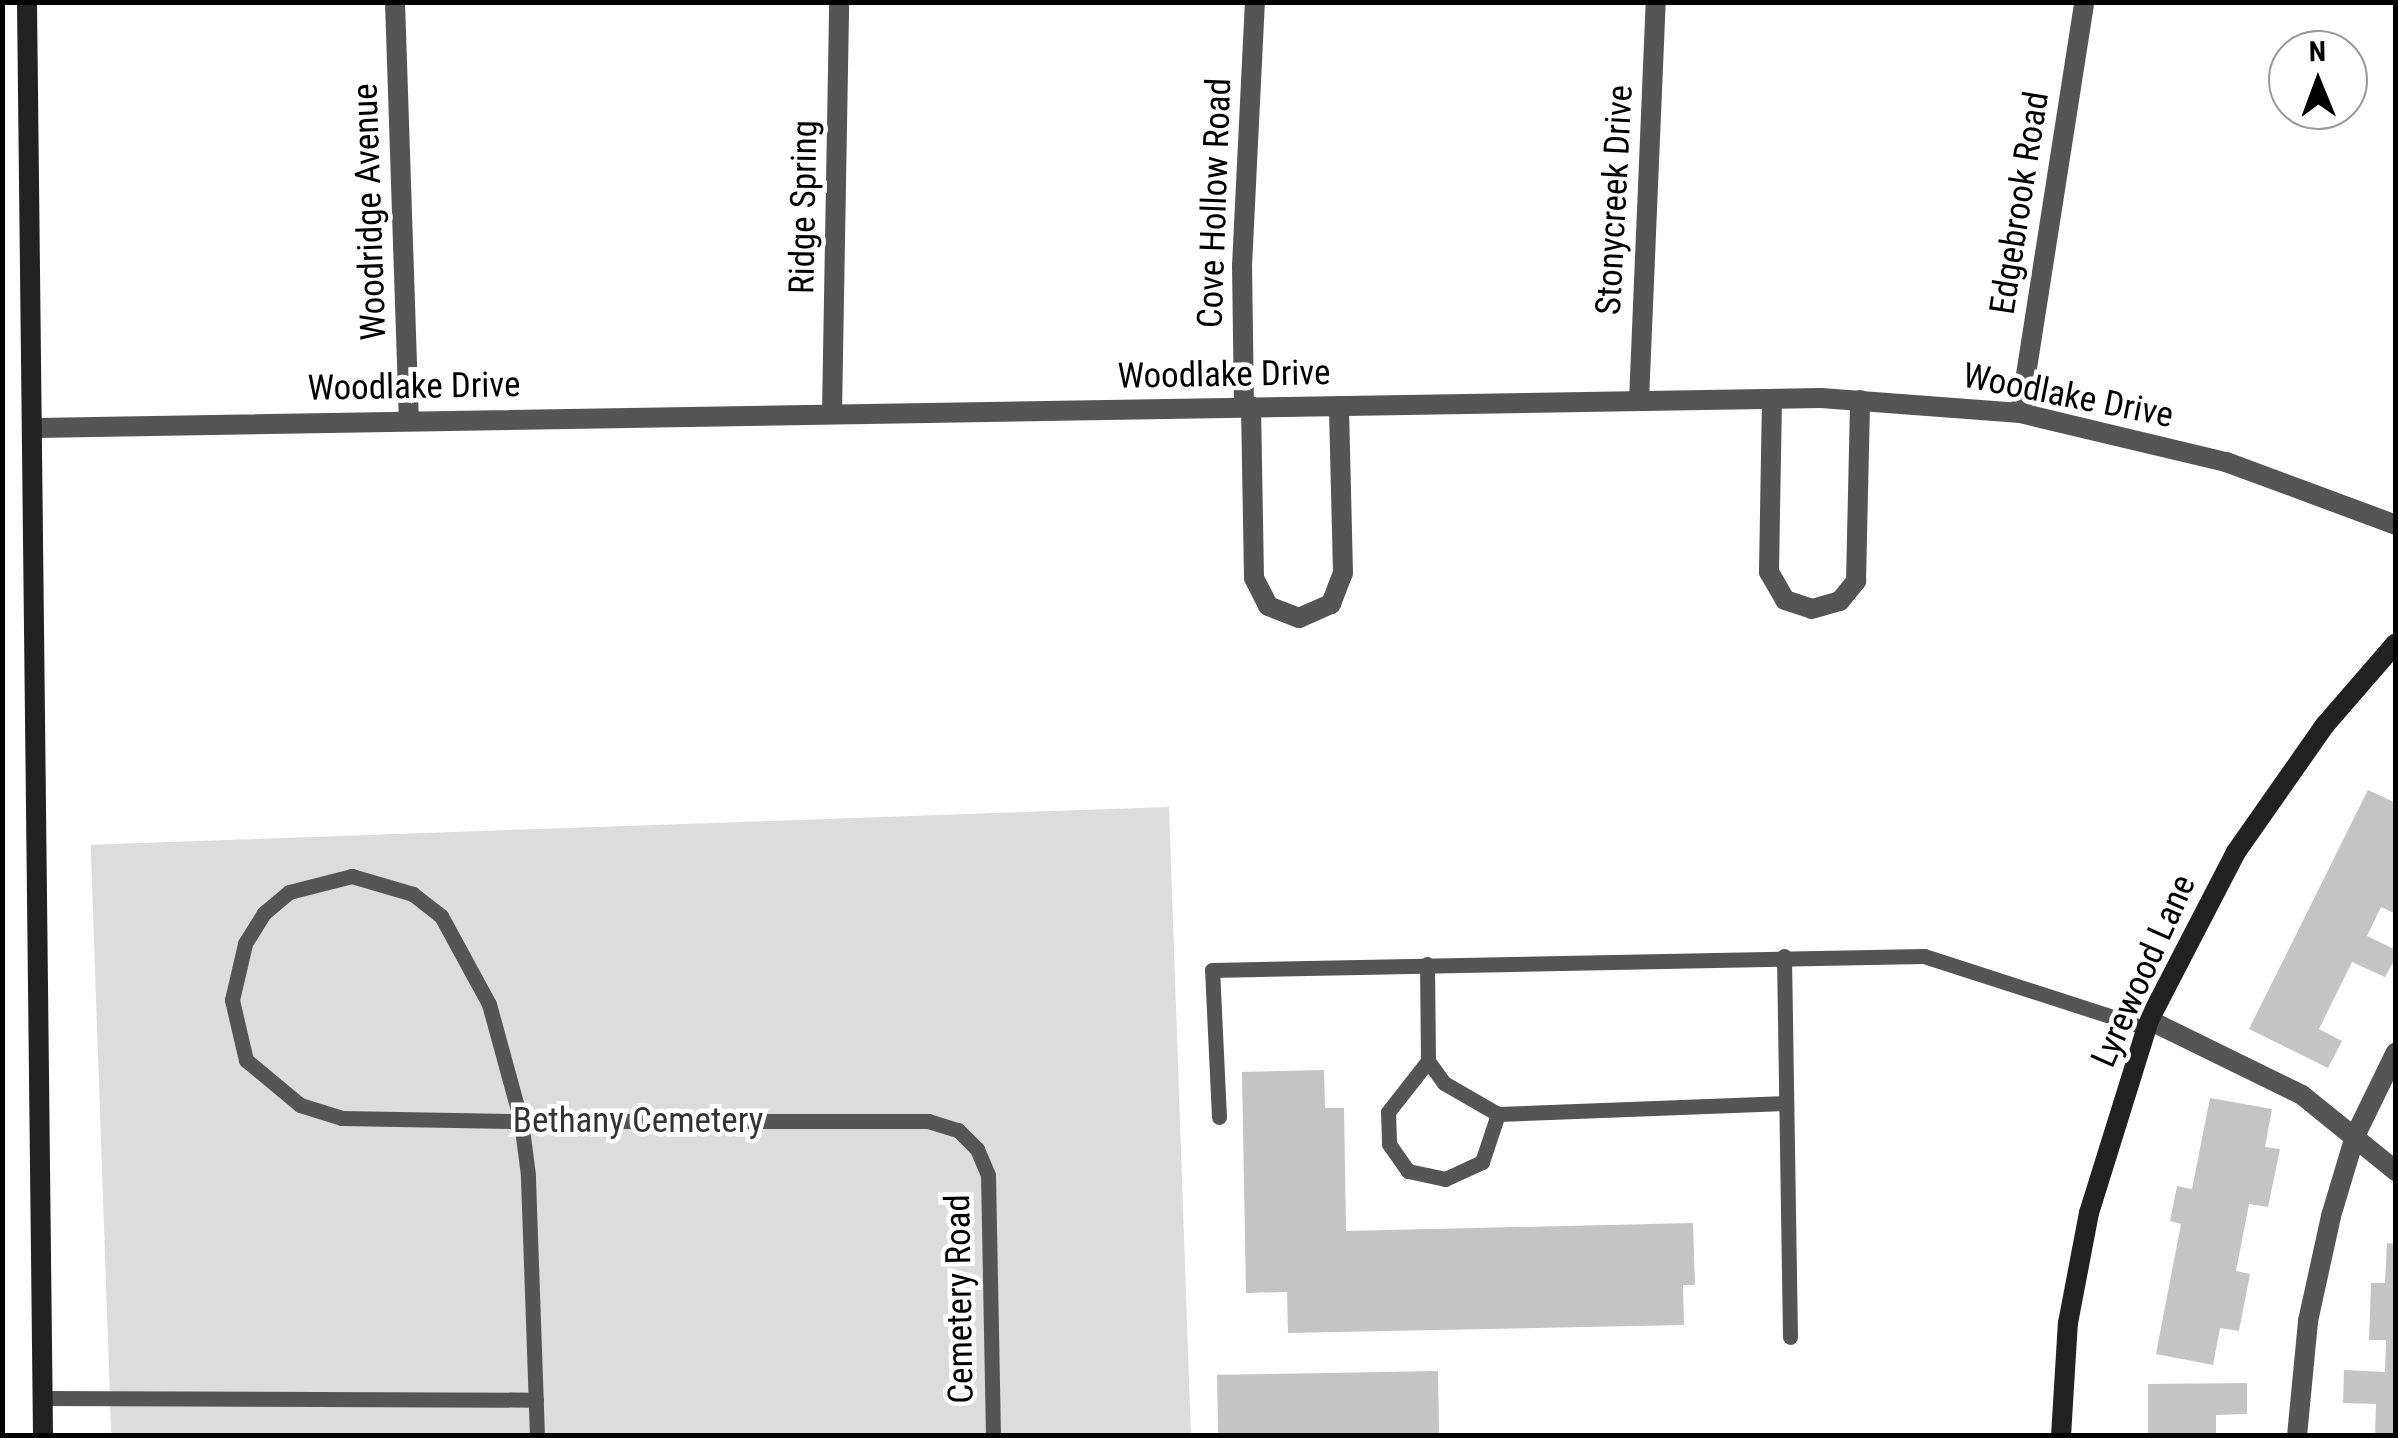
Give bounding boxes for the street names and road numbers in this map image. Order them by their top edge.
street label: Cove Hollow Road [1190,77,1240,329]
street label: Woodridge Avenue [345,83,395,341]
street label: Stonycreek Drive [1588,84,1642,316]
street label: Edgebrook Road [1982,89,2058,317]
street label: Ridge Spring [781,120,827,294]
street label: Woodlake Drive [1117,352,1331,398]
street label: Woodlake Drive [1959,355,2177,437]
street label: Woodlake Drive [307,364,521,410]
street label: Lyrewood Lane [2083,868,2205,1074]
street label: Cemetery Road [937,1194,983,1404]

